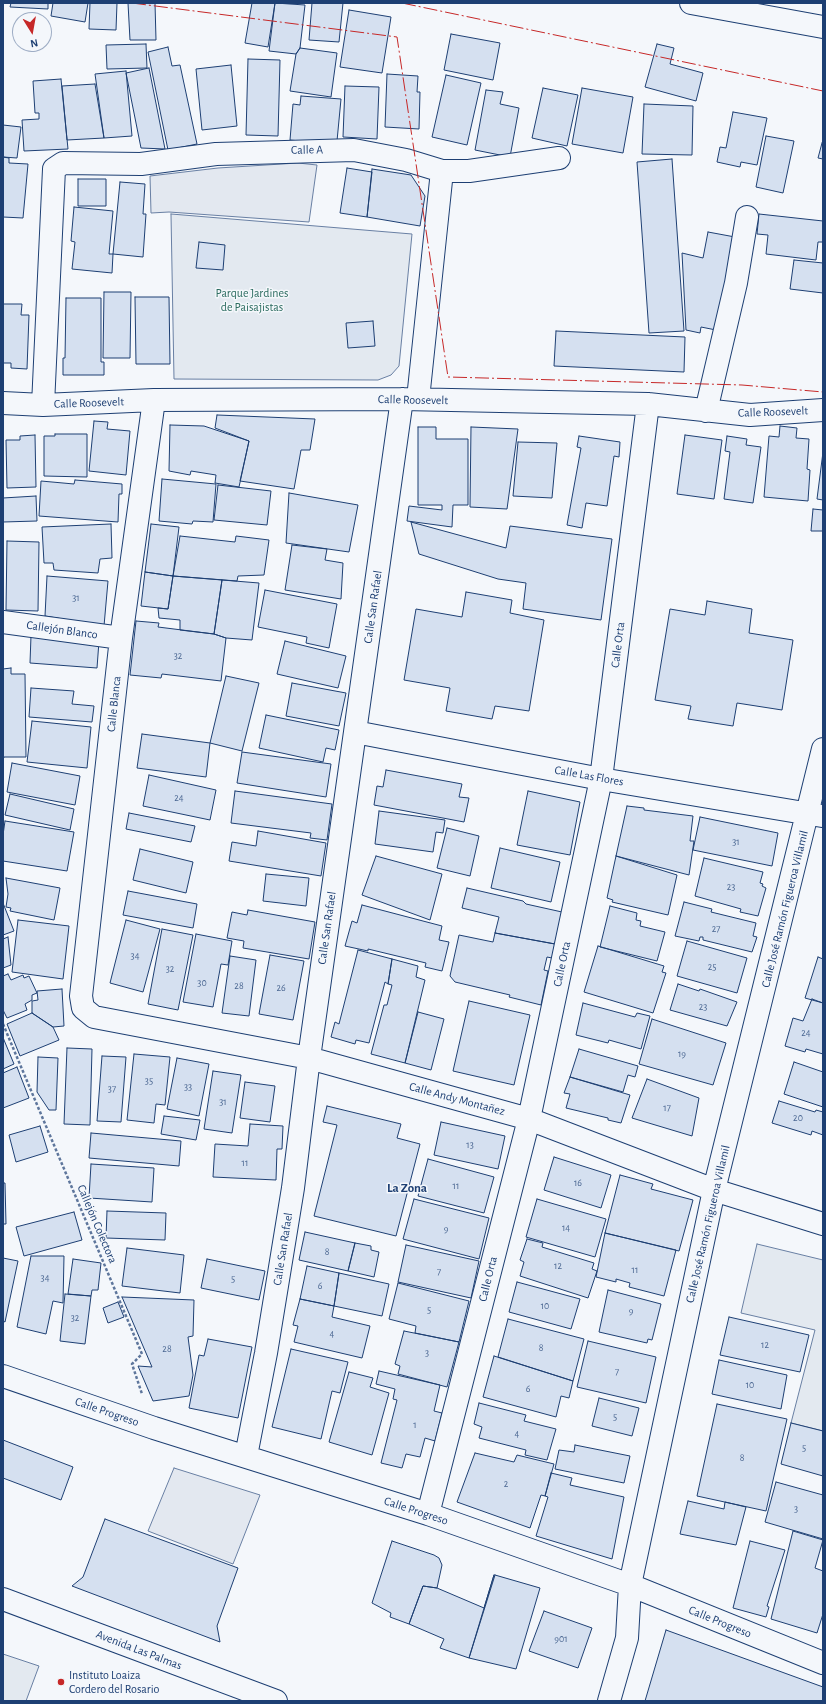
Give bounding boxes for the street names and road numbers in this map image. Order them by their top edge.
street label: Calle A [291,143,323,157]
street label: Calle Roosevelt [378,392,448,408]
street label: Calle Roosevelt [54,395,124,411]
street label: Calle Roosevelt [738,404,808,420]
street label: Calle San Rafael [361,570,385,644]
street label: Callejón Blanco [25,618,99,642]
street label: Calle Orta [608,621,628,669]
street label: Calle Blanca [104,675,124,733]
street label: Calle Las Flores [553,763,625,789]
street label: Calle José Ramón Figueroa Villamil [759,829,811,989]
street label: Calle San Rafael [315,891,339,965]
street label: Calle Orta [550,940,574,988]
street label: Calle Andy Montañez [407,1079,507,1119]
street label: Calle José Ramón Figueroa Villamil [683,1144,733,1304]
street label: Callejón Colectora [74,1182,120,1266]
street label: Calle San Rafael [270,1212,296,1286]
street label: Calle Orta [475,1255,501,1303]
street label: Calle Progreso [73,1394,141,1430]
street label: Calle Progreso [382,1494,450,1528]
street label: Calle Progreso [686,1603,754,1641]
street label: Avenida Las Palmas [94,1627,184,1673]

